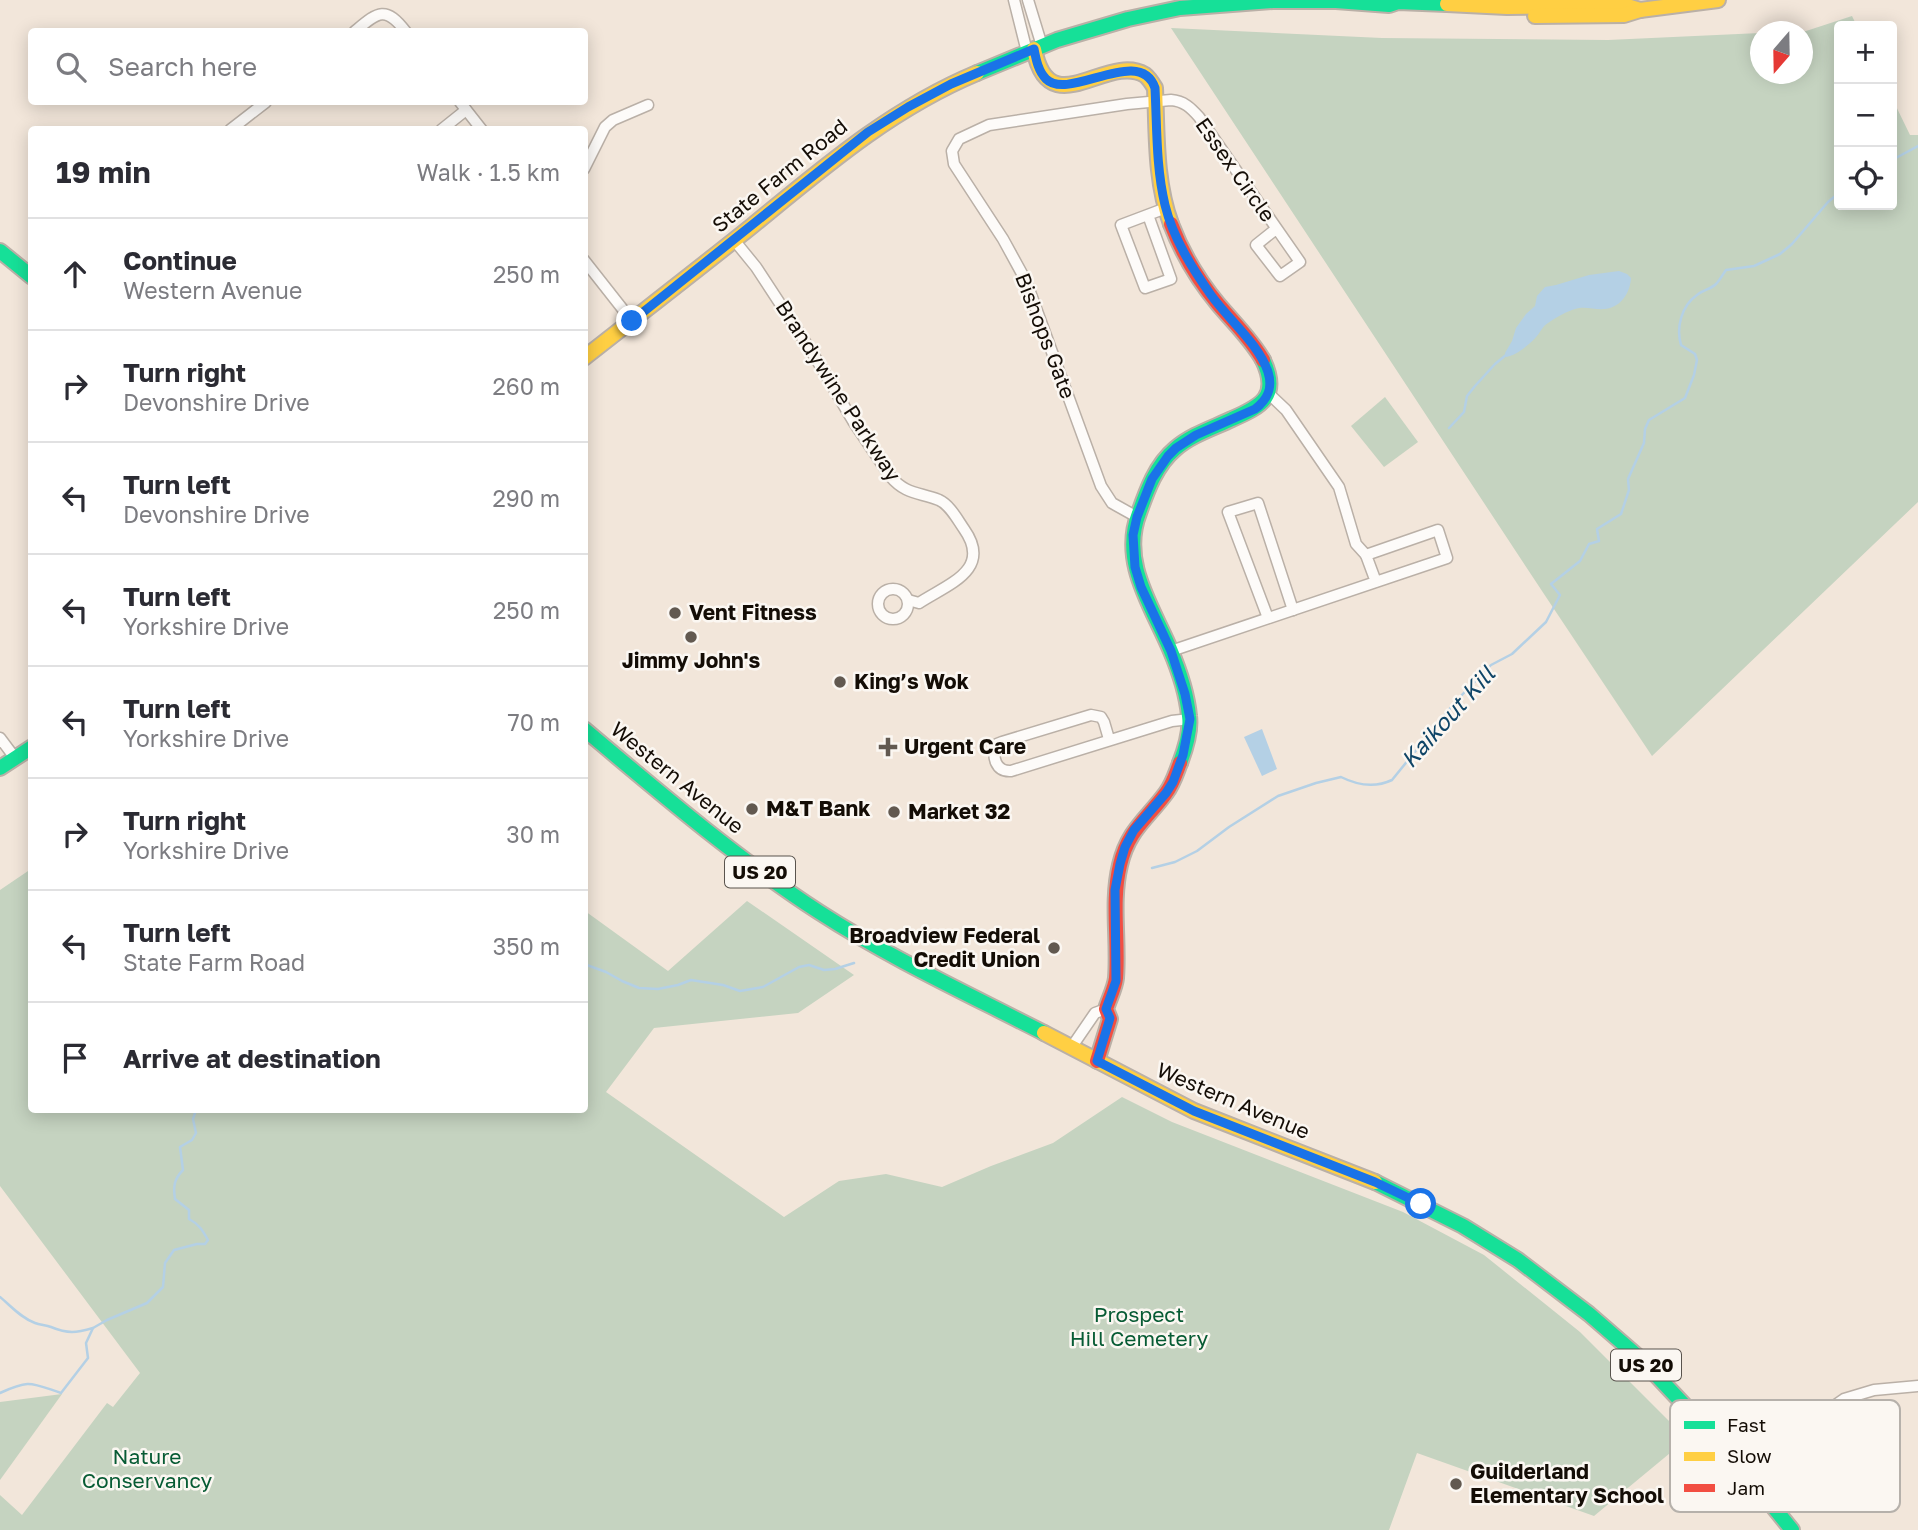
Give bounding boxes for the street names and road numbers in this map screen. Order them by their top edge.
street label: Essex Circle [1190,112,1281,227]
street label: State Farm Road [707,113,852,238]
street label: Bishops Gate [1010,269,1082,402]
street label: Brandywine Parkway [771,295,907,486]
street label: Western Avenue [606,716,749,839]
road number: US 20 [725,856,795,888]
street label: Western Avenue [1153,1056,1314,1144]
road number: US 20 [1611,1350,1681,1380]

